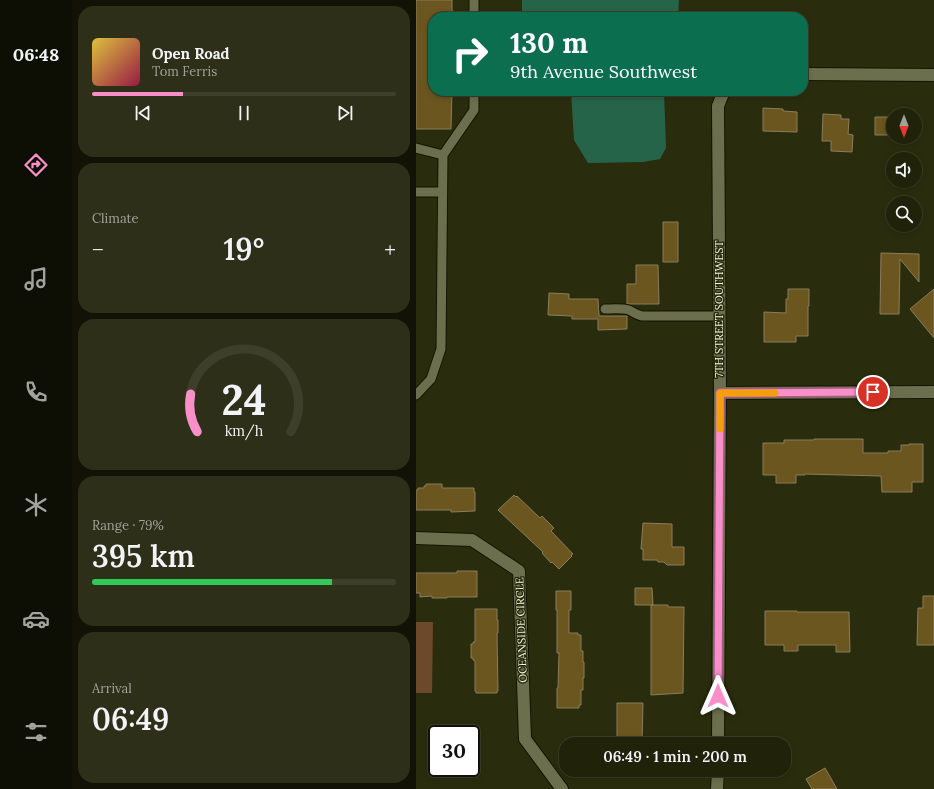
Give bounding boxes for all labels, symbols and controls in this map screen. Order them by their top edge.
text: 130 m [510,25,588,61]
icon: right [444,28,496,80]
text: 06:48 [13,43,59,66]
text: Open Road [152,44,230,63]
text: 9th Avenue Southwest [510,60,697,83]
text: Tom Ferris [152,63,217,80]
icon: previous [132,102,154,124]
icon: pause [233,102,255,124]
icon: next [334,102,356,124]
north arrow [886,108,922,144]
map controls [886,108,922,232]
icon: directions [22,151,50,179]
button: sound [886,152,922,188]
button: search [886,196,922,232]
text: Climate [92,210,139,227]
text: 19° [224,230,264,268]
text: − [92,235,104,263]
text: + [384,235,396,263]
street label: 7TH STREET SOUTHWEST [712,240,726,378]
icon: music [22,265,50,293]
text: 24 [222,373,266,426]
pin [856,375,890,409]
icon: phone [22,378,50,406]
icon: arrive [862,381,884,403]
text: km/h [225,422,264,441]
icon: climate [22,491,50,519]
text: Range · 79% [92,517,164,534]
text: 395 km [92,537,195,575]
street label: OCEANSIDE CIRCLE [512,577,530,683]
icon: car [22,605,50,633]
position arrow [697,675,739,717]
text: Arrival [92,680,132,697]
text: 06:49 [92,700,169,738]
icon: filters [22,718,50,746]
speed limit sign: 30 [428,725,480,777]
text: 06:49 · 1 min · 200 m [603,747,747,766]

